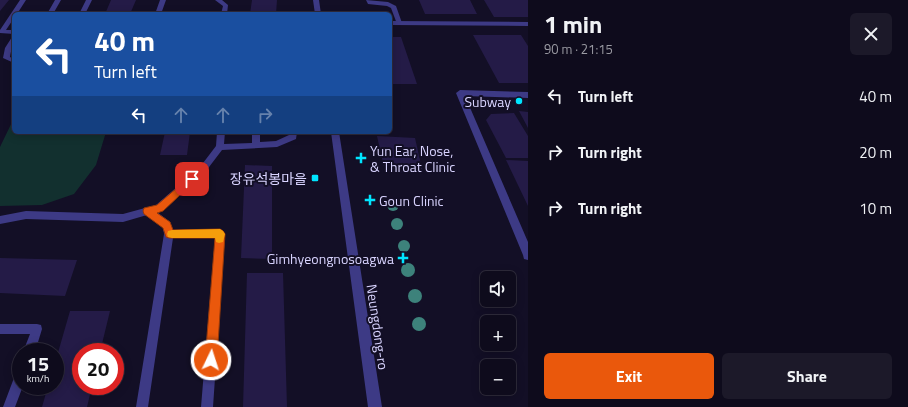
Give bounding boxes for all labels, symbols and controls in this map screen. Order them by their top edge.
text: 1 min [544,6,602,42]
button: close [850,13,892,55]
text: 40 m [94,19,155,62]
icon: left [28,28,80,80]
text: 90 m · 21:15 [544,39,613,59]
text: Turn left [94,58,157,85]
icon: left [544,85,566,107]
text: Turn left [578,85,633,108]
text: 40 m [859,85,892,108]
place label: Subway [464,91,511,112]
marker: Subway [514,96,524,106]
icon: left [128,104,150,126]
icon: ahead [170,104,192,126]
icon: ahead [212,104,234,126]
icon: right [254,104,276,126]
place label: Yun Ear, Nose, & Throat Clinic [370,140,455,177]
icon: right [544,141,566,163]
text: Turn right [578,141,642,164]
text: 20 m [859,141,892,164]
marker: Yun Ear, Nose, & Throat Clinic [355,152,367,164]
pin [175,162,209,196]
icon: arrive [181,168,203,190]
place label: 장유석봉마을 [230,168,307,189]
marker: 장유석봉마을 [310,173,320,183]
place label: Goun Clinic [379,190,444,211]
marker: Goun Clinic [364,194,376,206]
icon: right [544,197,566,219]
text: Turn right [578,197,642,220]
text: 10 m [859,197,892,220]
place label: Gimhyeongnosoagwa [267,248,394,269]
marker: Gimhyeongnosoagwa [397,252,409,264]
map controls [480,271,516,395]
button: sound [480,271,516,307]
street label: Neungdong-ro [362,283,394,371]
button: + [480,315,516,351]
position arrow [190,339,232,381]
speed limit sign: 20 [72,343,124,395]
text: 15 [27,348,49,379]
button: Exit [544,353,714,399]
button: Share [722,353,892,399]
button: − [480,359,516,395]
text: km/h [27,371,49,386]

